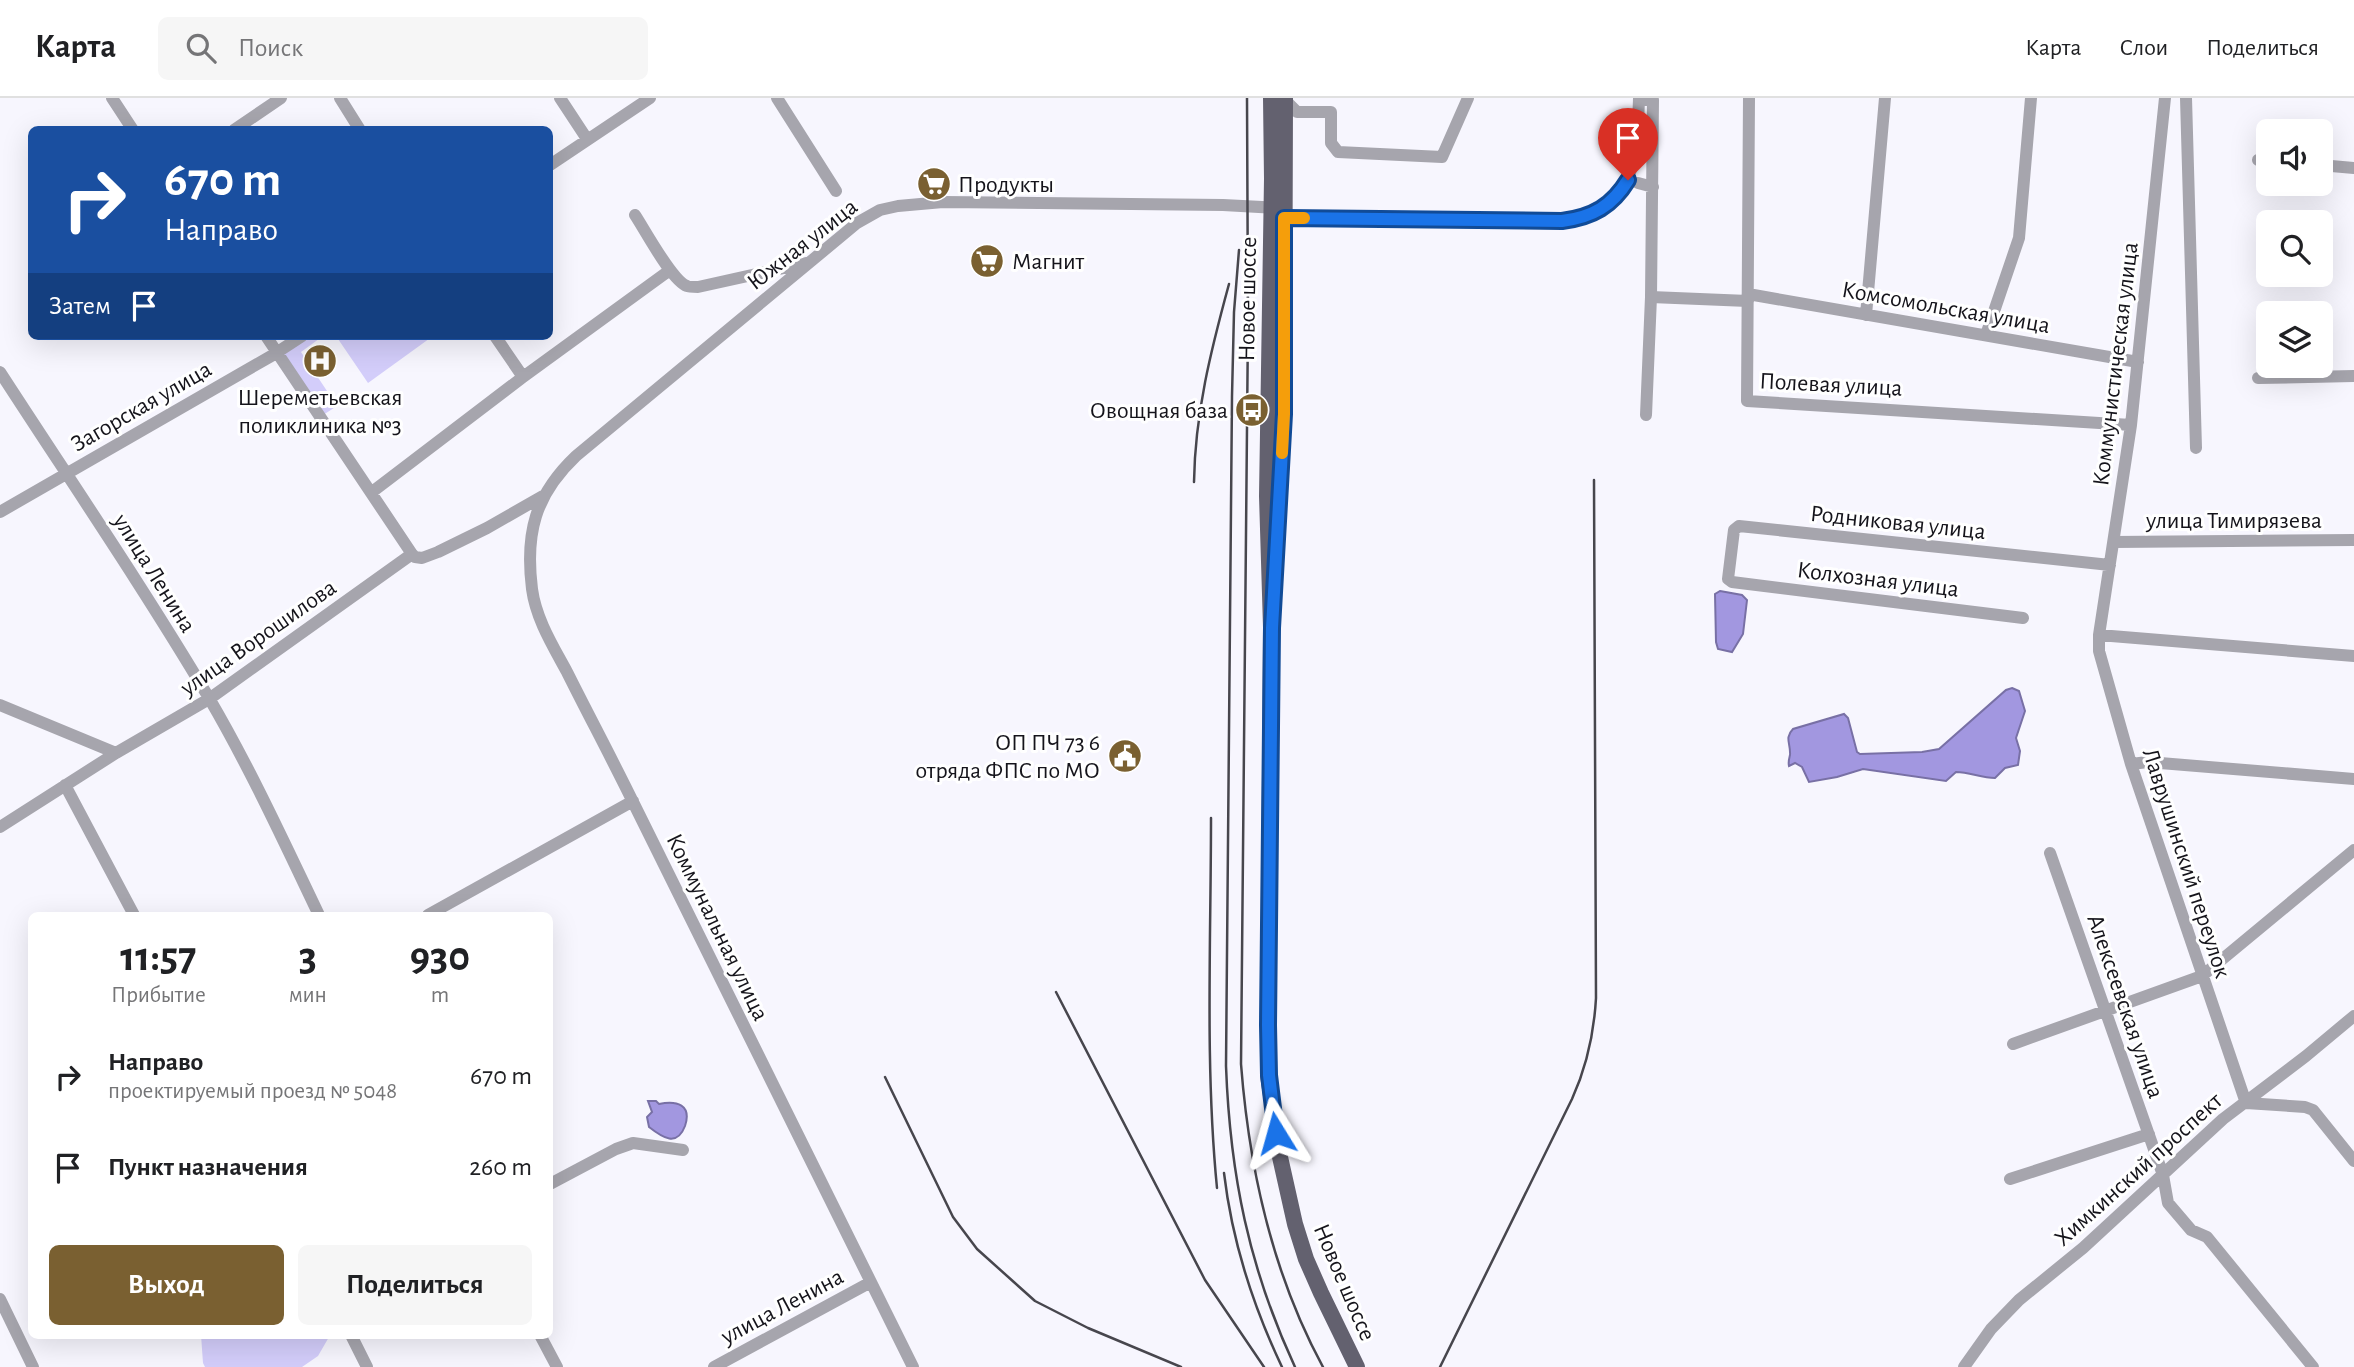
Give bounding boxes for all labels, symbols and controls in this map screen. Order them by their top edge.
search box [158,17,648,80]
icon: search [182,29,220,67]
text: Карта [35,31,116,64]
text: Поиск [238,35,303,61]
text: Карта [2025,36,2081,60]
text: Слои [2119,36,2168,60]
text: Поделиться [2206,36,2319,60]
pin [1598,108,1658,180]
icon: arrive [1609,119,1647,157]
map controls [2256,119,2333,378]
button: sound [2256,119,2333,196]
icon: right [49,154,140,245]
text: 670 m [164,156,281,205]
supermarket icon: Продукты [915,165,953,203]
place label: Продукты [958,173,1054,197]
street label: Южная улица [743,195,862,295]
button: search [2256,210,2333,287]
text: Направо [164,214,278,246]
street label: Новое шоссе [1235,236,1261,362]
street label: Коммунистическая улица [2089,241,2143,487]
supermarket icon: Магнит [968,242,1006,280]
place label: Магнит [1012,250,1084,274]
street label: Комсомольская улица [1840,278,2052,338]
icon: arrive [125,287,163,325]
text: Затем [49,293,111,319]
button: layers [2256,301,2333,378]
hospital icon: Шереметьевская поликлиника №3 [301,342,339,380]
street label: Загорская улица [67,357,216,457]
street label: Полевая улица [1759,369,1903,401]
place label: Шереметьевская поликлиника №3 [238,386,402,438]
bus stop icon: Овощная база [1233,391,1271,429]
place label: Овощная база [1090,399,1228,423]
street label: Родниковая улица [1809,502,1987,544]
street label: улица Ленина [108,509,200,637]
street label: улица Тимирязева [2145,509,2322,533]
street label: Колхозная улица [1796,558,1960,602]
street label: улица Ворошилова [176,575,341,701]
place label: ОП ПЧ 73 6 отряда ФПС по МО [915,731,1100,783]
public building icon: ОП ПЧ 73 6 отряда ФПС по МО [1106,737,1144,775]
street label: Лаврушинский переулок [2138,746,2234,981]
street label: Коммунальная улица [661,830,773,1025]
street label: Алексеевская улица [2082,911,2168,1101]
text: 11:57 [120,936,196,978]
text: 3 [299,936,317,978]
text: 930 [410,936,470,978]
text: Прибытие [111,984,206,1007]
text: мин [289,984,327,1007]
text: m [431,984,449,1007]
text: Направо [108,1049,203,1075]
icon: right [49,1058,87,1096]
text: 670 m [470,1063,532,1089]
text: проектируемый проезд № 5048 [108,1080,397,1103]
street label: Химкинский проспект [2050,1088,2227,1251]
position arrow [1239,1096,1313,1170]
icon: arrive [49,1149,87,1187]
text: Пункт назначения [108,1154,308,1180]
text: 260 m [469,1154,532,1180]
street label: Новое шоссе [1309,1220,1379,1344]
button: Выход [49,1245,284,1325]
button: Поделиться [298,1245,532,1325]
street label: улица Ленина [716,1265,848,1350]

